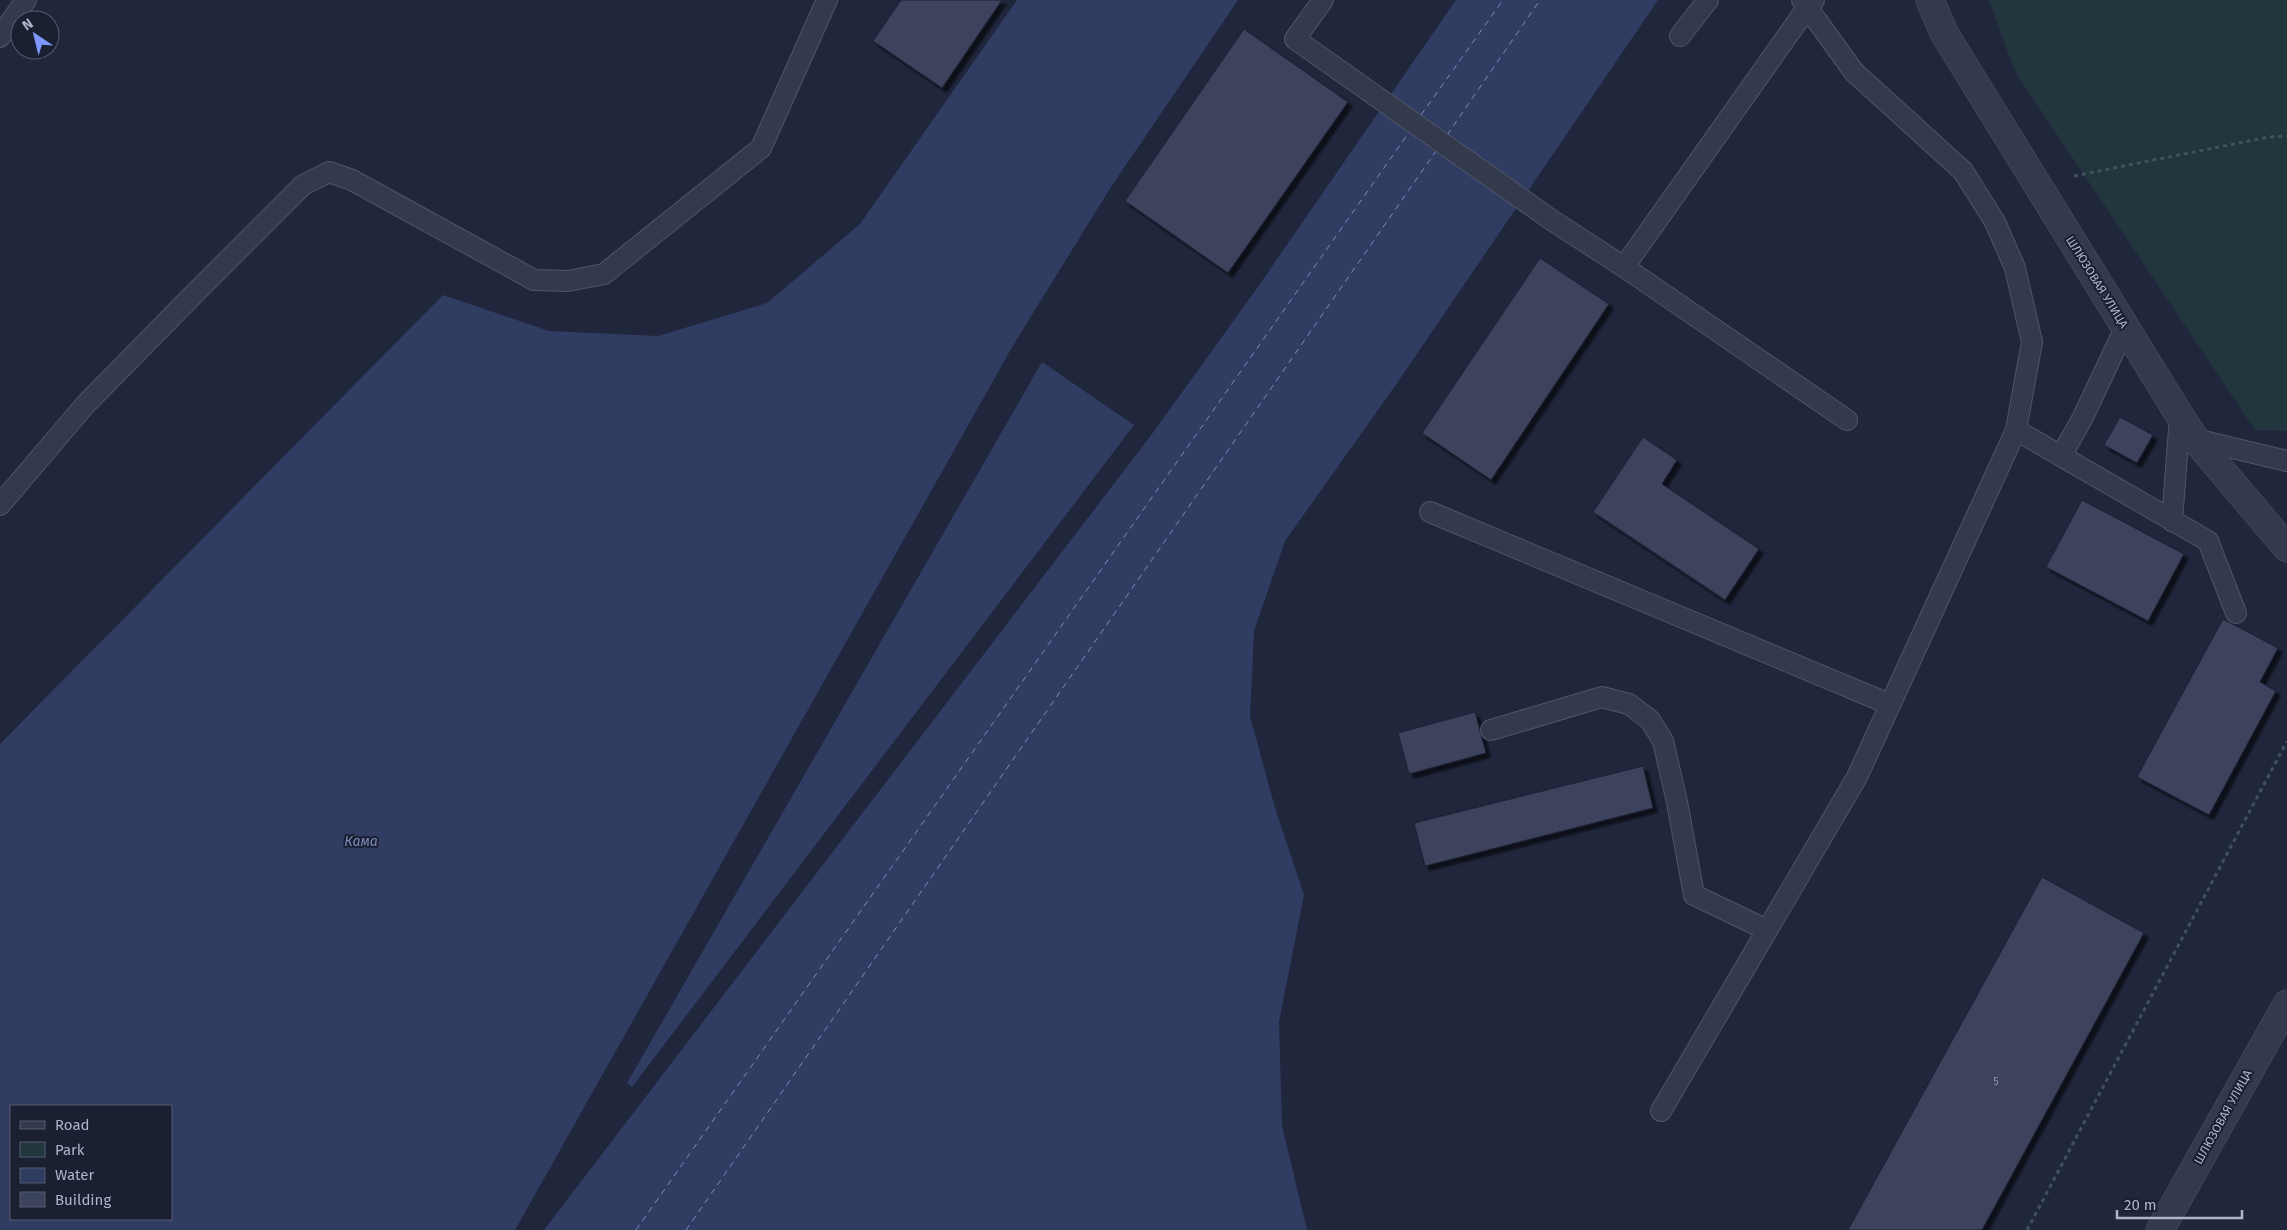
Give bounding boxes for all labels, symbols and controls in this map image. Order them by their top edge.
north arrow [10,10,60,60]
text: N [19,15,37,34]
street label: ШЛЮЗОВАЯ УЛИЦА [2063,233,2131,331]
water label: Кама [344,833,378,850]
street label: ШЛЮЗОВАЯ УЛИЦА [2191,1067,2255,1167]
house number: 5 [1993,1076,1999,1088]
legend [10,1105,172,1220]
text: Road [55,1116,90,1134]
text: Park [55,1141,85,1159]
text: Water [55,1166,94,1184]
scale bar [2117,1188,2242,1220]
text: Building [55,1191,111,1209]
text: 20 m [2124,1196,2157,1214]

